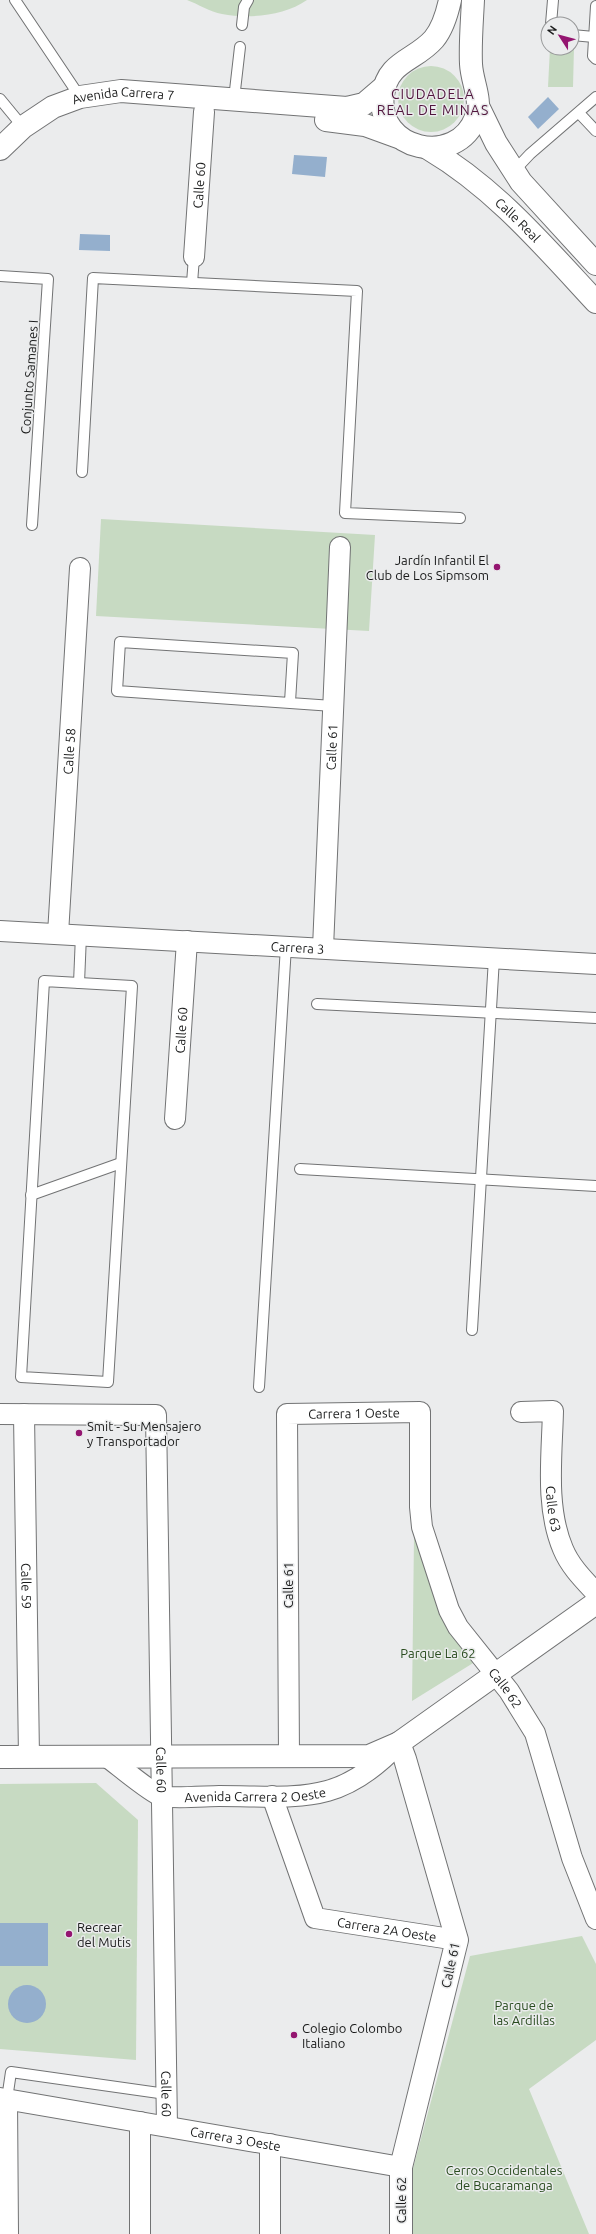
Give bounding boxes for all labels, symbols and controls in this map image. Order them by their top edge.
north arrow [540,16,580,56]
text: N [545,23,559,37]
street label: Avenida Carrera 7 [70,84,175,106]
district label: CIUDADELA REAL DE MINAS [377,86,489,118]
street label: Calle 60 [190,162,208,209]
street label: Calle Real [493,195,544,245]
street label: Conjunto Samanes I [18,319,40,435]
place label: Jardín Infantil El Club de Los Sipmsom [366,553,490,582]
marker: Jardín Infantil El Club de Los Sipmsom [492,562,502,572]
street label: Calle 61 [324,724,339,771]
street label: Calle 58 [61,728,77,775]
street label: Carrera 3 [270,939,325,956]
street label: Calle 60 [172,1007,190,1054]
street label: Carrera 1 Oeste [308,1405,400,1421]
place label: Smit - Su Mensajero y Transportador [87,1419,201,1448]
marker: Smit - Su Mensajero y Transportador [74,1428,84,1438]
street label: Calle 63 [544,1485,564,1533]
street label: Calle 61 [281,1562,295,1608]
street label: Calle 59 [19,1563,34,1609]
park label: Parque La 62 [400,1646,476,1660]
street label: Calle 62 [486,1665,525,1711]
street label: Calle 60 [154,1747,169,1793]
street label: Avenida Carrera 2 Oeste [184,1785,327,1804]
street label: Carrera 2A Oeste [336,1915,437,1944]
place label: Recrear del Mutis [77,1920,131,1949]
marker: Recrear del Mutis [64,1929,74,1939]
street label: Calle 61 [438,1941,462,1989]
park label: Parque de las Ardillas [493,1998,555,2027]
place label: Colegio Colombo Italiano [302,2021,402,2050]
marker: Colegio Colombo Italiano [289,2030,299,2040]
street label: Calle 60 [159,2071,174,2117]
street label: Carrera 3 Oeste [189,2124,282,2153]
park label: Cerros Occidentales de Bucaramanga [446,2163,563,2192]
street label: Calle 62 [394,2177,408,2223]

